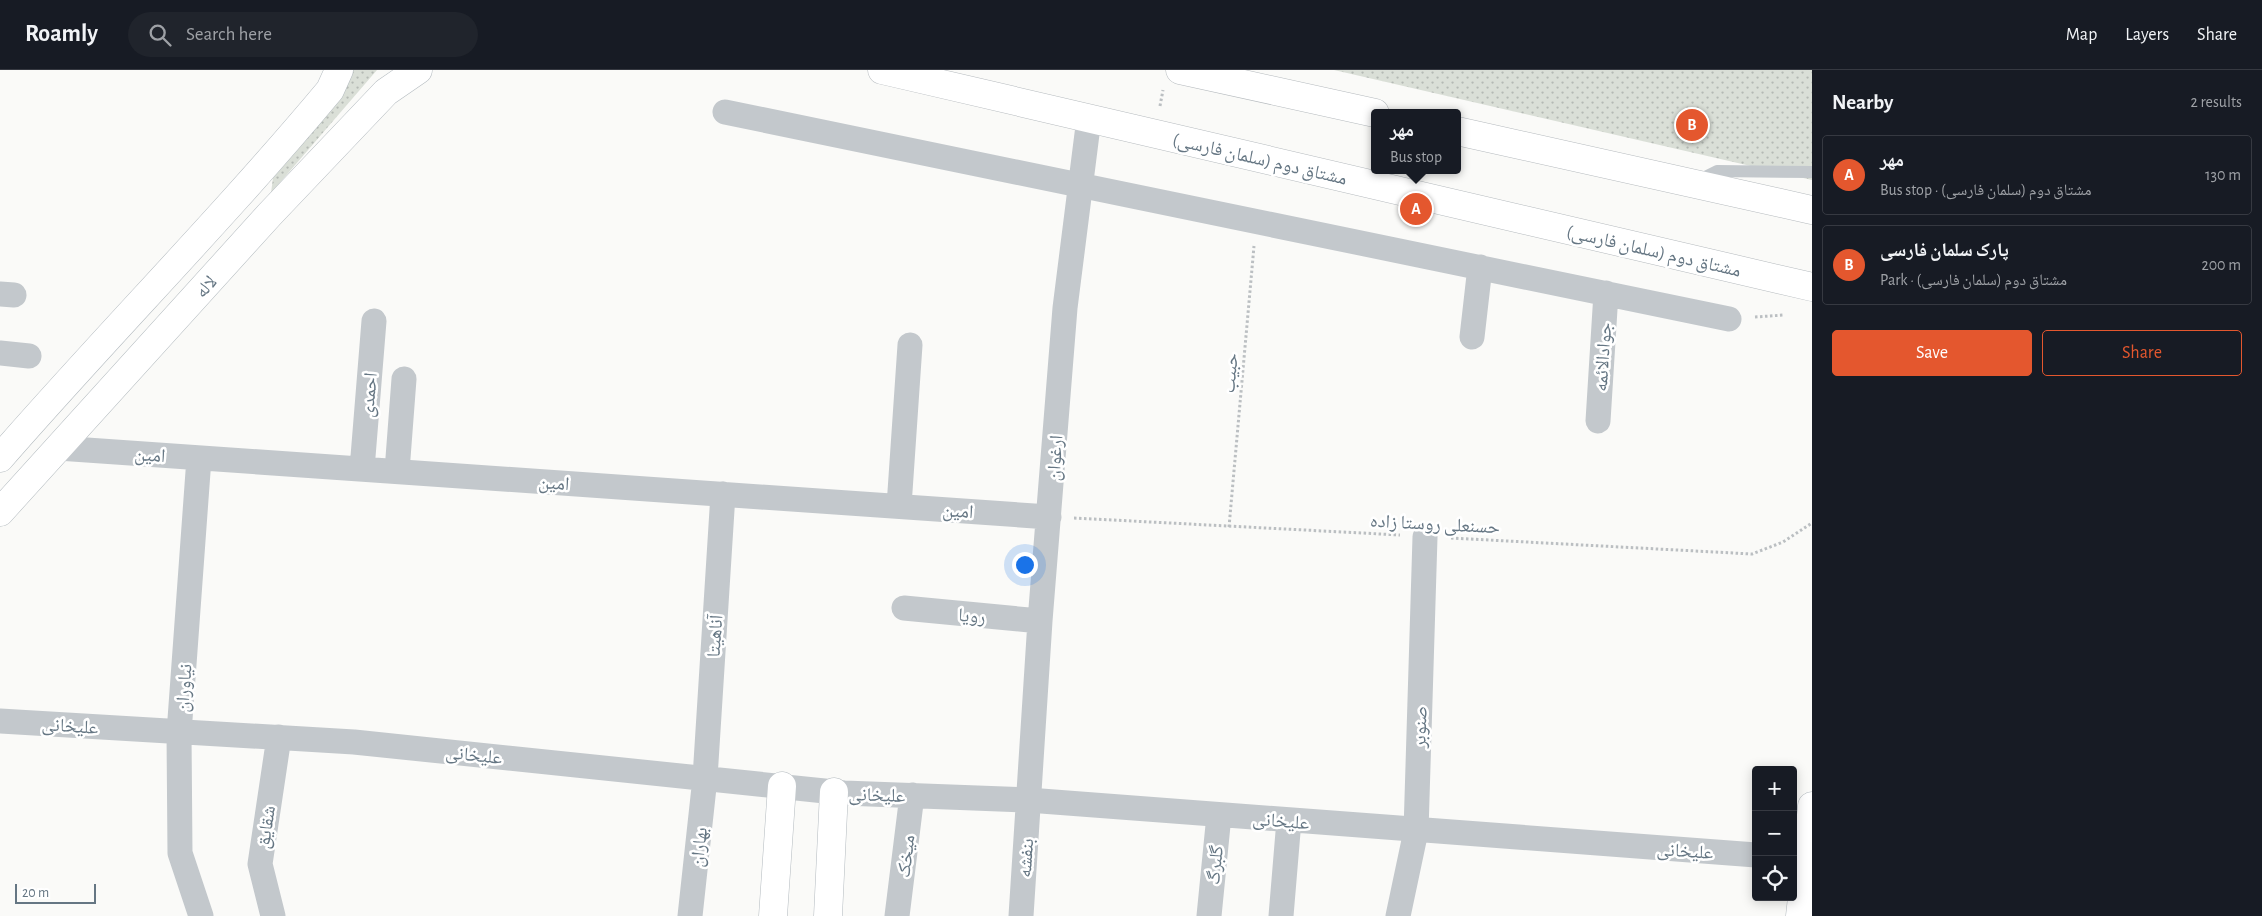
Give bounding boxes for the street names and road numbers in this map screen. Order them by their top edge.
street label: مشتاق دوم (سلمان فارسی) [1170,130,1349,192]
street label: مشتاق دوم (سلمان فارسی) [1564,222,1743,284]
street label: لاله [192,272,221,302]
street label: جوادالائمه [1592,322,1616,392]
street label: حبیب [1219,352,1242,394]
street label: احمدی [358,372,382,419]
street label: ارغوان [1044,434,1068,482]
street label: امین [134,445,166,467]
street label: امین [538,473,570,495]
street label: امین [942,501,974,523]
street label: حسنعلی روستا زاده [1369,512,1500,538]
street label: رویا [957,606,986,628]
street label: آناهیتا [704,613,727,658]
street label: نیاوران [173,663,197,713]
street label: صنوبر [1410,706,1432,750]
street label: علیخانی [41,715,99,739]
street label: علیخانی [444,743,503,769]
street label: علیخانی [848,785,906,807]
street label: شقایق [254,804,280,850]
street label: علیخانی [1252,810,1310,834]
street label: بهاران [688,826,712,868]
street label: میخک [894,834,919,879]
street label: بنفشه [1016,838,1038,878]
street label: علیخانی [1656,840,1714,864]
street label: گلبرگ [1204,844,1228,886]

